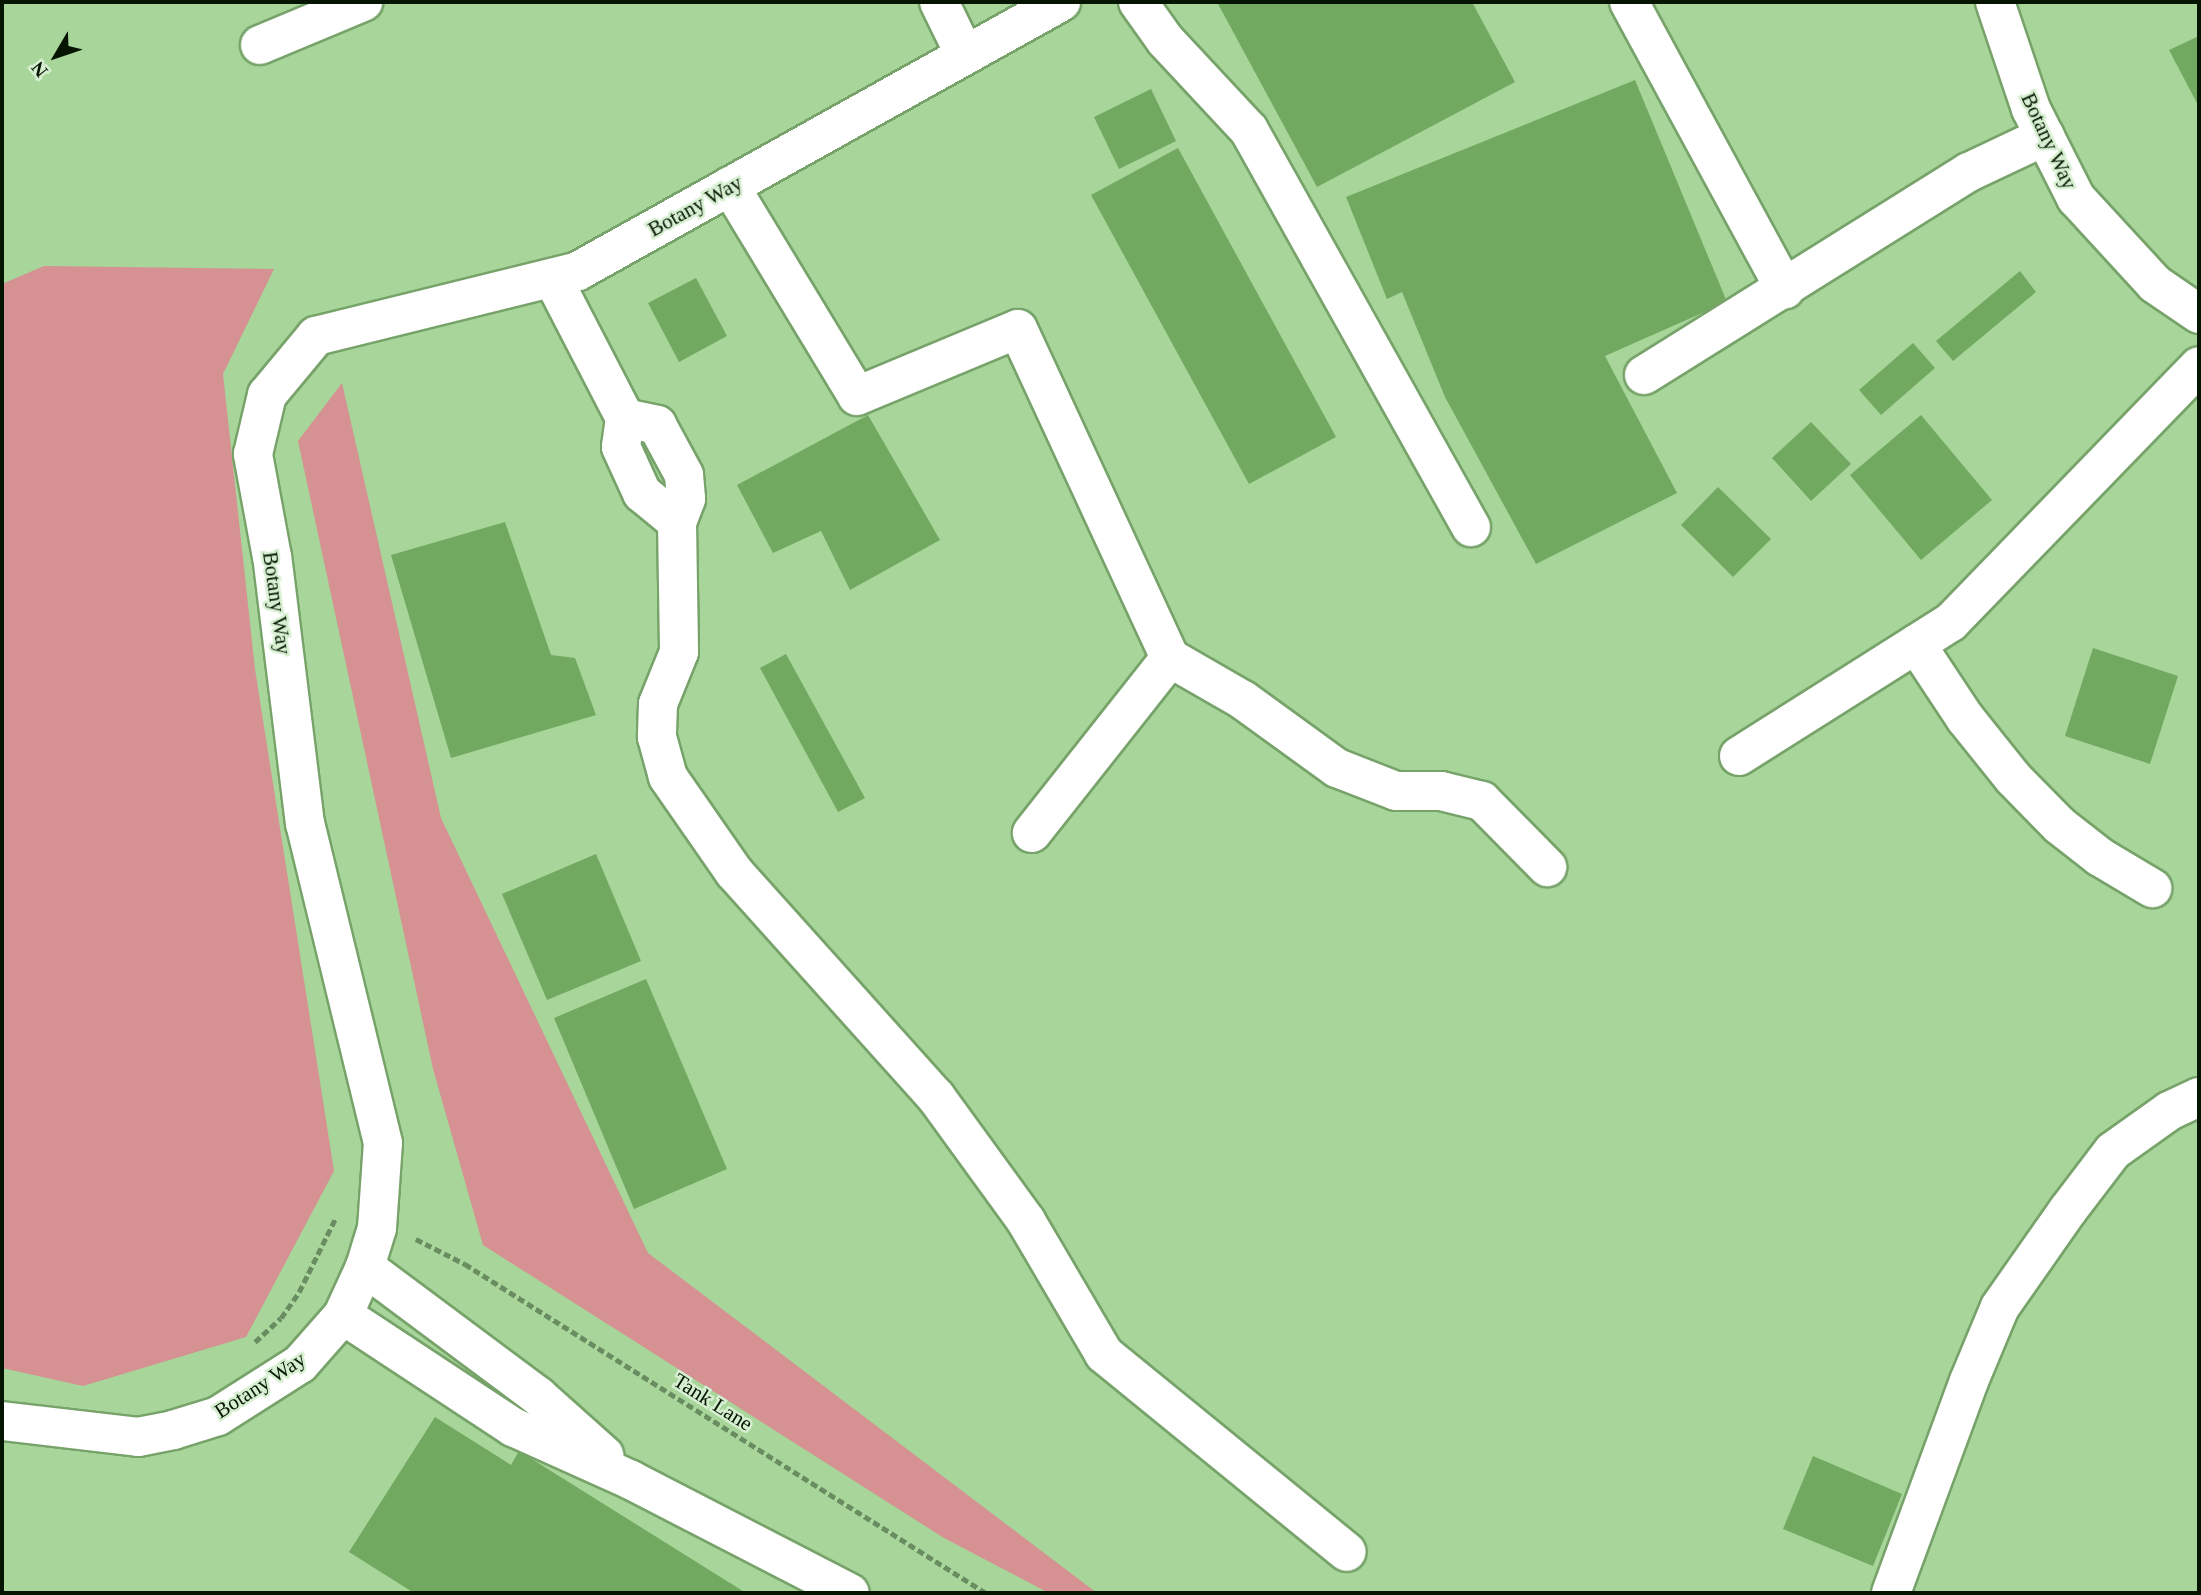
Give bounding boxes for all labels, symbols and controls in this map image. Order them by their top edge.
north arrow [21,21,91,91]
text: N [27,58,52,81]
street label: Botany Way [2016,89,2082,193]
street label: Botany Way [643,170,747,242]
street label: Botany Way [257,550,297,656]
street label: Botany Way [210,1346,310,1424]
street label: Tank Lane [669,1368,757,1436]

